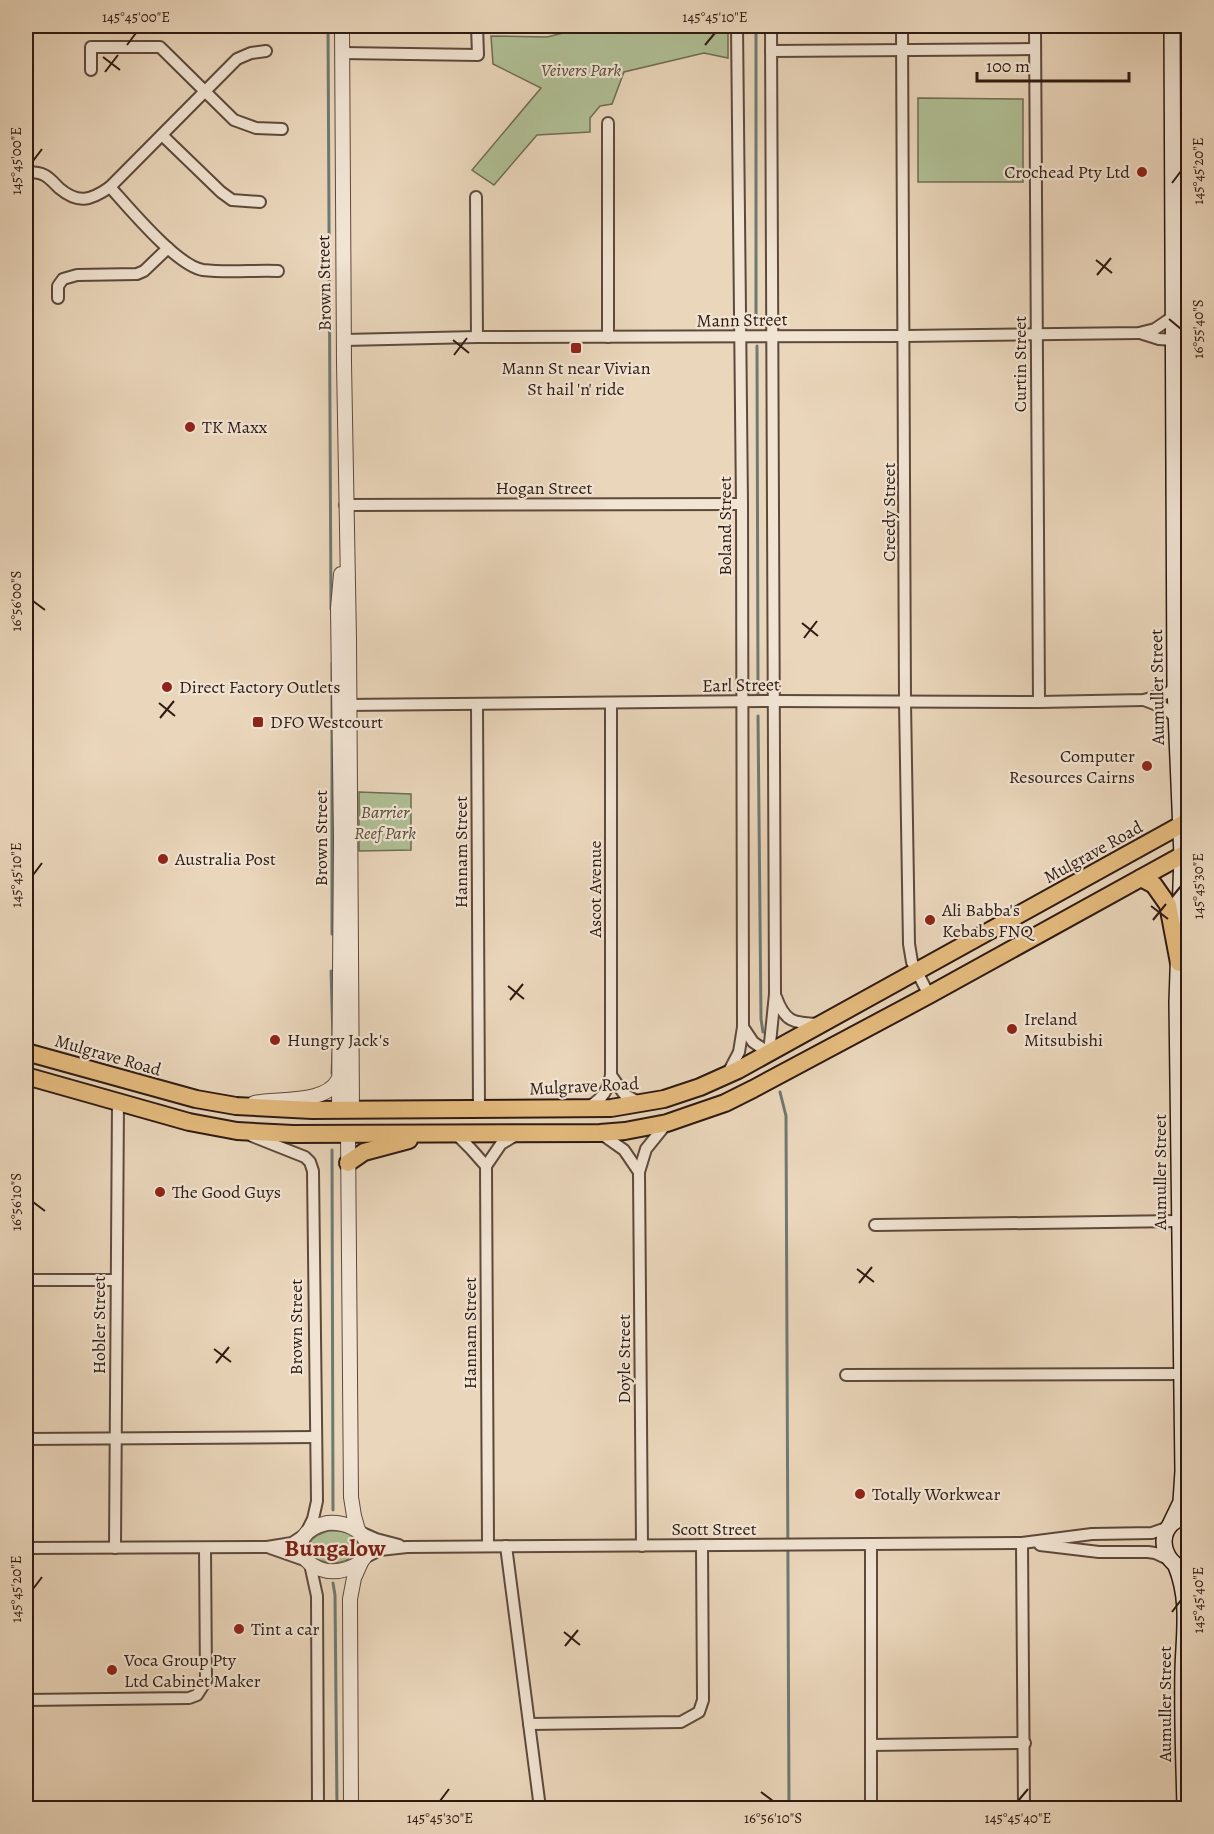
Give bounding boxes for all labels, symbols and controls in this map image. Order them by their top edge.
text: 145°45'00"E [102,7,170,27]
text: 145°45'10"E [682,7,748,27]
scale bar [977,45,1128,83]
text: 100 m [986,54,1030,78]
park label: Veivers Park [541,58,621,82]
text: 145°45'00"E [6,127,26,195]
text: 145°45'20"E [1188,137,1208,205]
place label: Crochead Pty Ltd [1004,160,1130,184]
marker: Crochead Pty Ltd [1135,165,1149,179]
street label: Brown Street [311,235,337,331]
text: 16°55'40"S [1188,299,1208,359]
street label: Mann Street [696,307,788,333]
street label: Curtin Street [1008,316,1032,412]
marker: Mann St near Vivian St hail 'n' ride [569,341,583,355]
place label: Mann St near Vivian St hail 'n' ride [501,356,651,401]
place label: TK Maxx [202,415,268,439]
marker: TK Maxx [183,420,197,434]
street label: Creedy Street [877,462,901,562]
street label: Hogan Street [495,476,593,500]
street label: Boland Street [713,476,737,576]
text: 16°56'00"S [6,570,26,632]
street label: Aumuller Street [1144,629,1170,746]
street label: Earl Street [702,672,780,698]
place label: Direct Factory Outlets [179,675,341,699]
marker: Direct Factory Outlets [160,680,174,694]
place label: DFO Westcourt [270,710,383,734]
marker: DFO Westcourt [251,715,265,729]
place label: Computer Resources Cairns [1009,744,1135,789]
marker: Computer Resources Cairns [1140,759,1154,773]
street label: Brown Street [309,790,333,886]
street label: Hannam Street [449,796,473,908]
park label: Barrier Reef Park [354,800,416,845]
street label: Mulgrave Road [1039,815,1147,889]
street label: Ascot Avenue [583,840,607,939]
text: 145°45'10"E [6,842,26,908]
place label: Australia Post [174,847,276,871]
marker: Australia Post [156,852,170,866]
text: 145°45'30"E [1188,853,1208,919]
place label: Ali Babba's Kebabs FNQ [941,898,1035,943]
marker: Ali Babba's Kebabs FNQ [923,913,937,927]
place label: Ireland Mitsubishi [1024,1007,1103,1052]
marker: Ireland Mitsubishi [1005,1022,1019,1036]
street label: Mulgrave Road [52,1028,164,1082]
place label: Hungry Jack's [287,1028,389,1052]
marker: Hungry Jack's [268,1033,282,1047]
street label: Mulgrave Road [529,1071,640,1101]
street label: Aumuller Street [1148,1114,1172,1231]
text: 16°56'10"S [6,1173,26,1231]
place label: The Good Guys [172,1180,281,1204]
marker: The Good Guys [153,1185,167,1199]
street label: Hobler Street [87,1276,111,1374]
street label: Hannam Street [458,1277,482,1389]
street label: Brown Street [284,1279,308,1375]
street label: Doyle Street [612,1314,636,1404]
place label: Totally Workwear [872,1482,1000,1506]
marker: Totally Workwear [853,1487,867,1501]
street label: Scott Street [671,1517,757,1541]
district label: Bungalow [284,1532,386,1564]
text: 145°45'20"E [6,1555,26,1623]
text: 145°45'40"E [1188,1567,1208,1633]
place label: Tint a car [251,1617,320,1641]
marker: Tint a car [232,1622,246,1636]
street label: Aumuller Street [1153,1646,1177,1763]
place label: Voca Group Pty Ltd Cabinet Maker [123,1648,261,1693]
marker: Voca Group Pty Ltd Cabinet Maker [105,1663,119,1677]
text: 145°45'30"E [407,1808,473,1828]
text: 16°56'10"S [744,1808,802,1828]
text: 145°45'40"E [985,1808,1051,1828]

